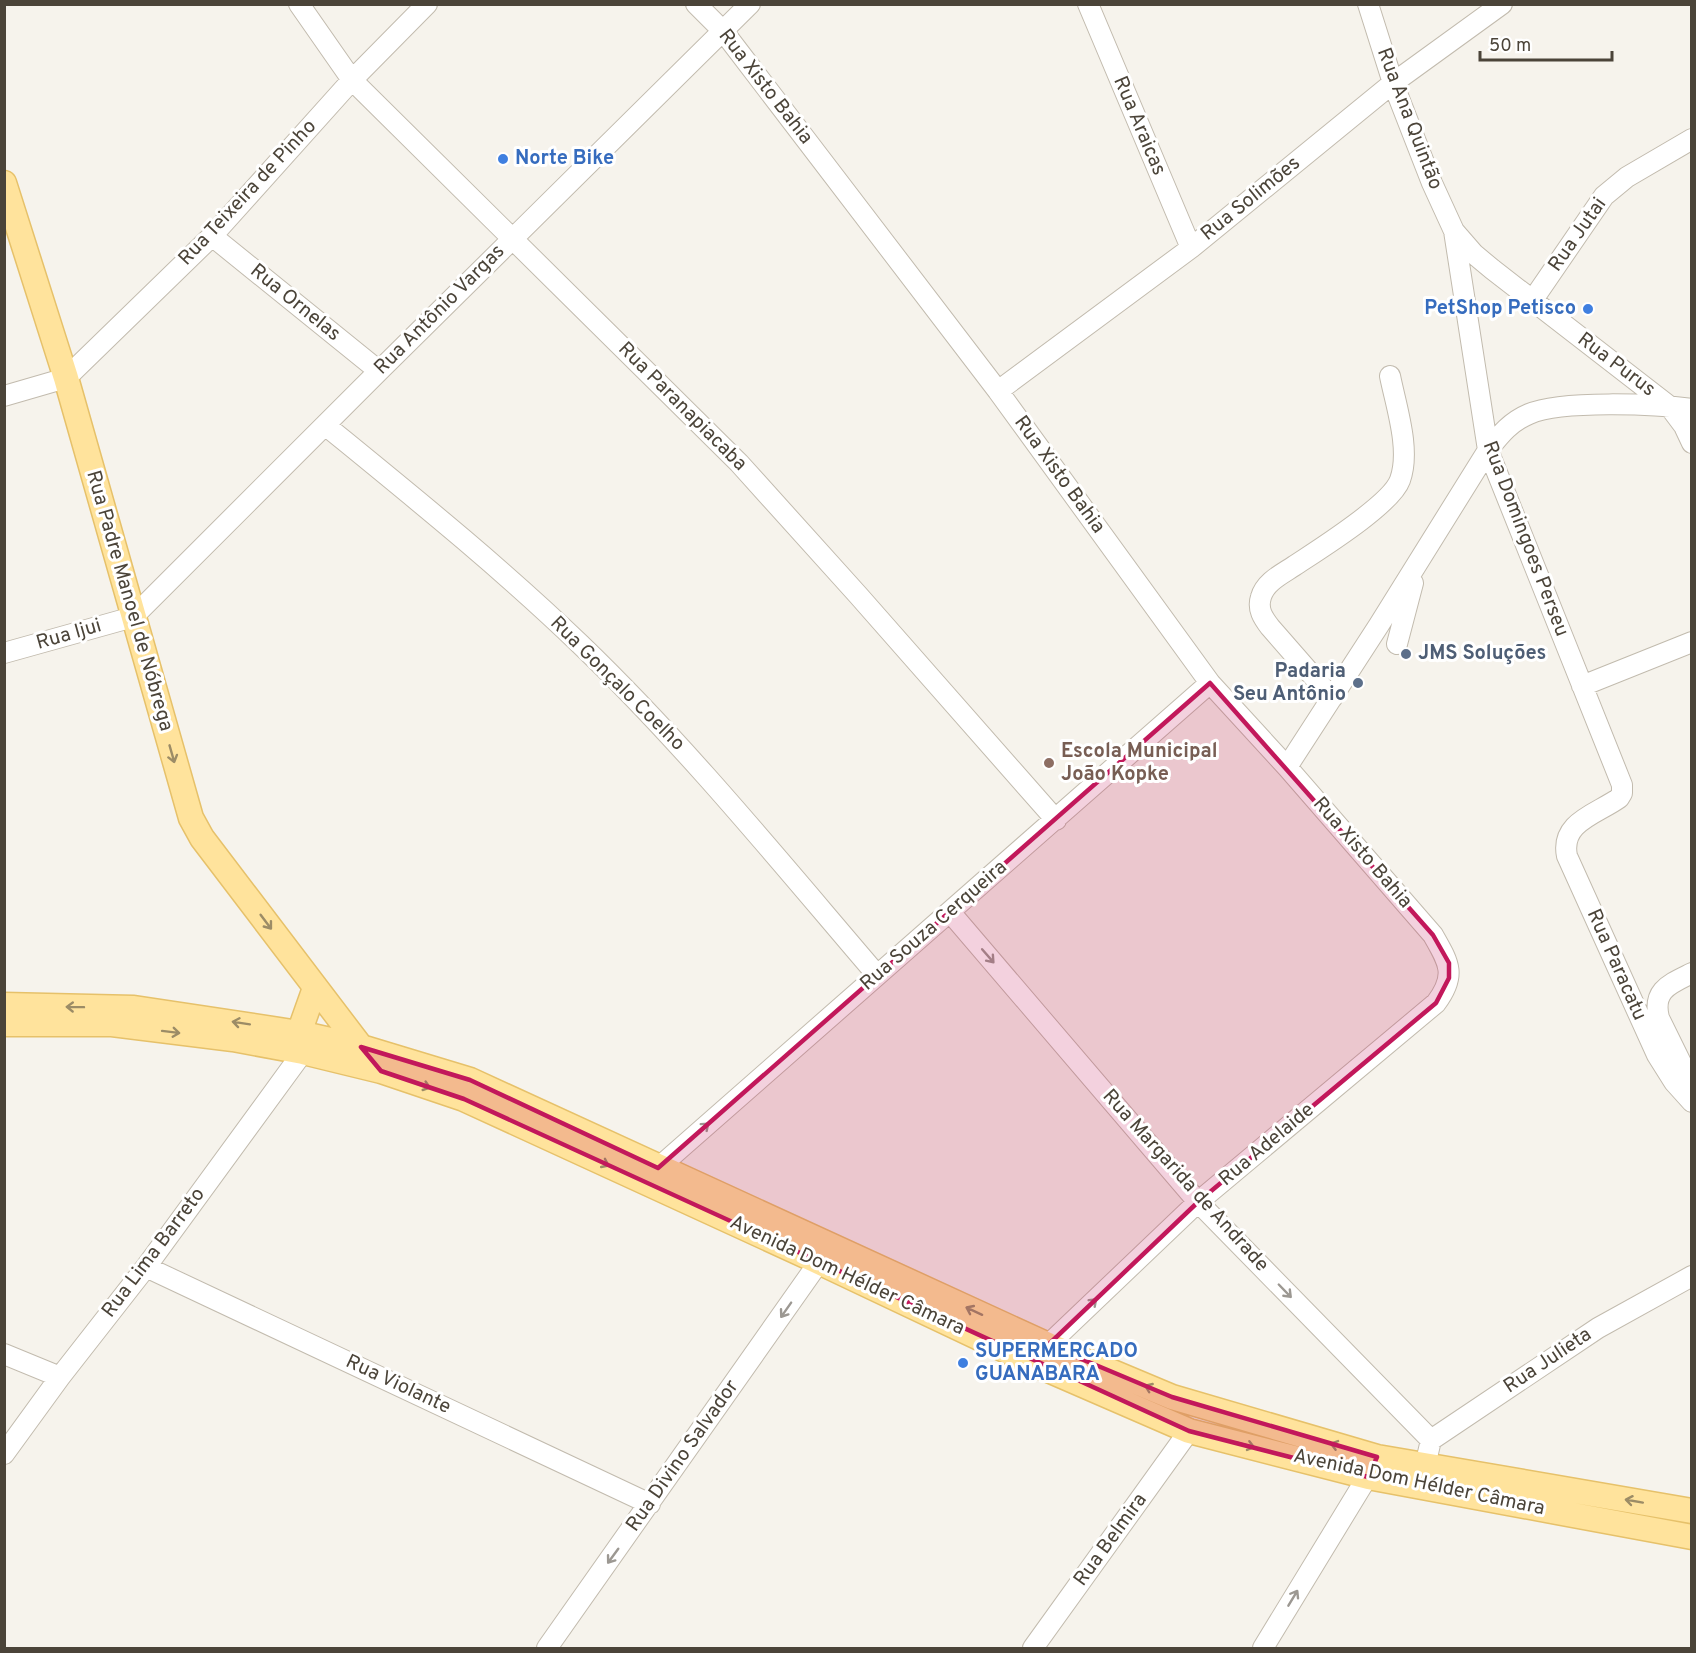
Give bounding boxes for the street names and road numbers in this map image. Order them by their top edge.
street label: Rua Xisto Bahia [712,24,818,150]
street label: Rua Ana Quintão [1370,44,1448,194]
street label: Rua Araicas [1107,73,1171,179]
street label: Rua Teixeira de Pinho [173,114,323,272]
street label: Rua Solimões [1196,151,1306,247]
street label: Rua Jutai [1543,193,1613,277]
street label: Rua Antônio Vargas [369,239,511,381]
street label: Rua Ornelas [244,258,346,348]
street label: Rua Purus [1572,327,1660,403]
street label: Rua Paranapiacaba [612,337,752,477]
street label: Rua Xisto Bahia [1007,411,1111,539]
street label: Rua Domingoes Perseu [1476,438,1574,640]
street label: Rua Padre Manoel de Nóbrega [79,468,179,734]
street label: Rua Gonçalo Coelho [544,611,690,757]
street label: Rua Ijui [33,613,105,657]
street label: Rua Xisto Bahia [1306,792,1418,914]
street label: Rua Souza Cerqueira [855,855,1013,997]
street label: Rua Paracatu [1580,905,1652,1025]
street label: Rua Margarida de Andrade [1096,1084,1274,1278]
street label: Rua Adelaide [1214,1097,1320,1193]
street label: Rua Lima Barreto [97,1183,211,1323]
street label: Avenida Dom Hélder Câmara [725,1210,969,1342]
street label: Rua Julieta [1499,1322,1597,1400]
street label: Rua Violante [341,1349,455,1421]
street label: Rua Divino Salvador [621,1375,745,1537]
street label: Avenida Dom Hélder Câmara [1291,1444,1547,1522]
street label: Rua Belmira [1068,1488,1154,1592]

